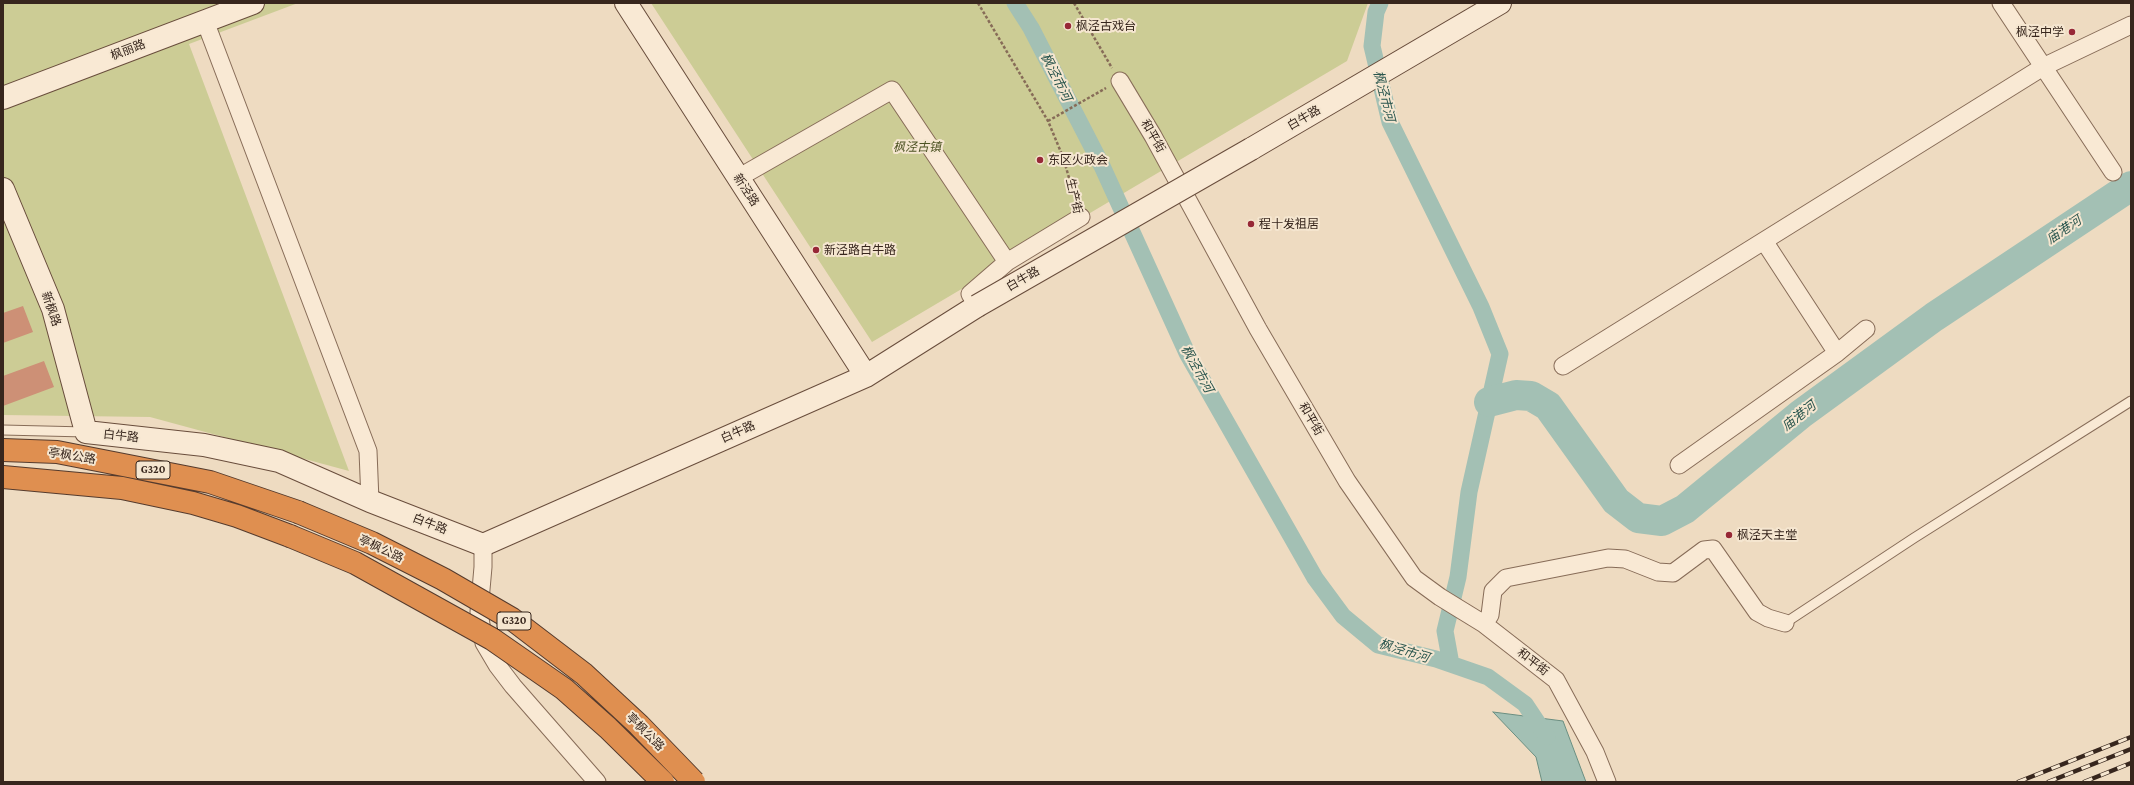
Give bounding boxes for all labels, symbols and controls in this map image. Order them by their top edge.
place label: 枫泾古戏台 [1076,19,1136,33]
marker: 枫泾古戏台 [1063,21,1073,31]
place label: 枫泾中学 [2016,25,2064,39]
marker: 枫泾中学 [2067,27,2077,37]
street label: 枫丽路 [109,37,147,63]
water label: 枫泾市河 [1037,50,1075,104]
water label: 枫泾市河 [1370,69,1398,123]
street label: 白牛路 [1285,103,1323,133]
street label: 和平街 [1138,117,1168,155]
park label: 枫泾古镇 [893,140,941,154]
place label: 东区火政会 [1048,153,1108,167]
marker: 东区火政会 [1035,155,1045,165]
street label: 新泾路 [730,171,762,209]
street label: 生产街 [1063,177,1085,215]
water label: 庙港河 [2043,213,2085,247]
place label: 程十发祖居 [1259,217,1319,231]
marker: 程十发祖居 [1246,219,1256,229]
place label: 新泾路白牛路 [824,243,896,257]
marker: 新泾路白牛路 [811,245,821,255]
street label: 白牛路 [1004,264,1042,294]
street label: 新枫路 [38,290,64,328]
water label: 枫泾市河 [1178,342,1216,396]
water label: 庙港河 [1779,398,1819,434]
street label: 和平街 [1296,400,1326,438]
street label: 白牛路 [719,418,757,446]
street label: 白牛路 [102,427,140,445]
street label: 亭枫公路 [47,445,97,467]
road number: G320 [136,461,170,479]
street label: 白牛路 [411,511,449,537]
place label: 枫泾天主堂 [1737,528,1797,542]
marker: 枫泾天主堂 [1724,530,1734,540]
street label: 亭枫公路 [356,532,406,566]
road number: G320 [497,612,531,630]
water label: 枫泾市河 [1377,636,1431,666]
street label: 和平街 [1514,645,1552,679]
street label: 亭枫公路 [623,710,667,754]

